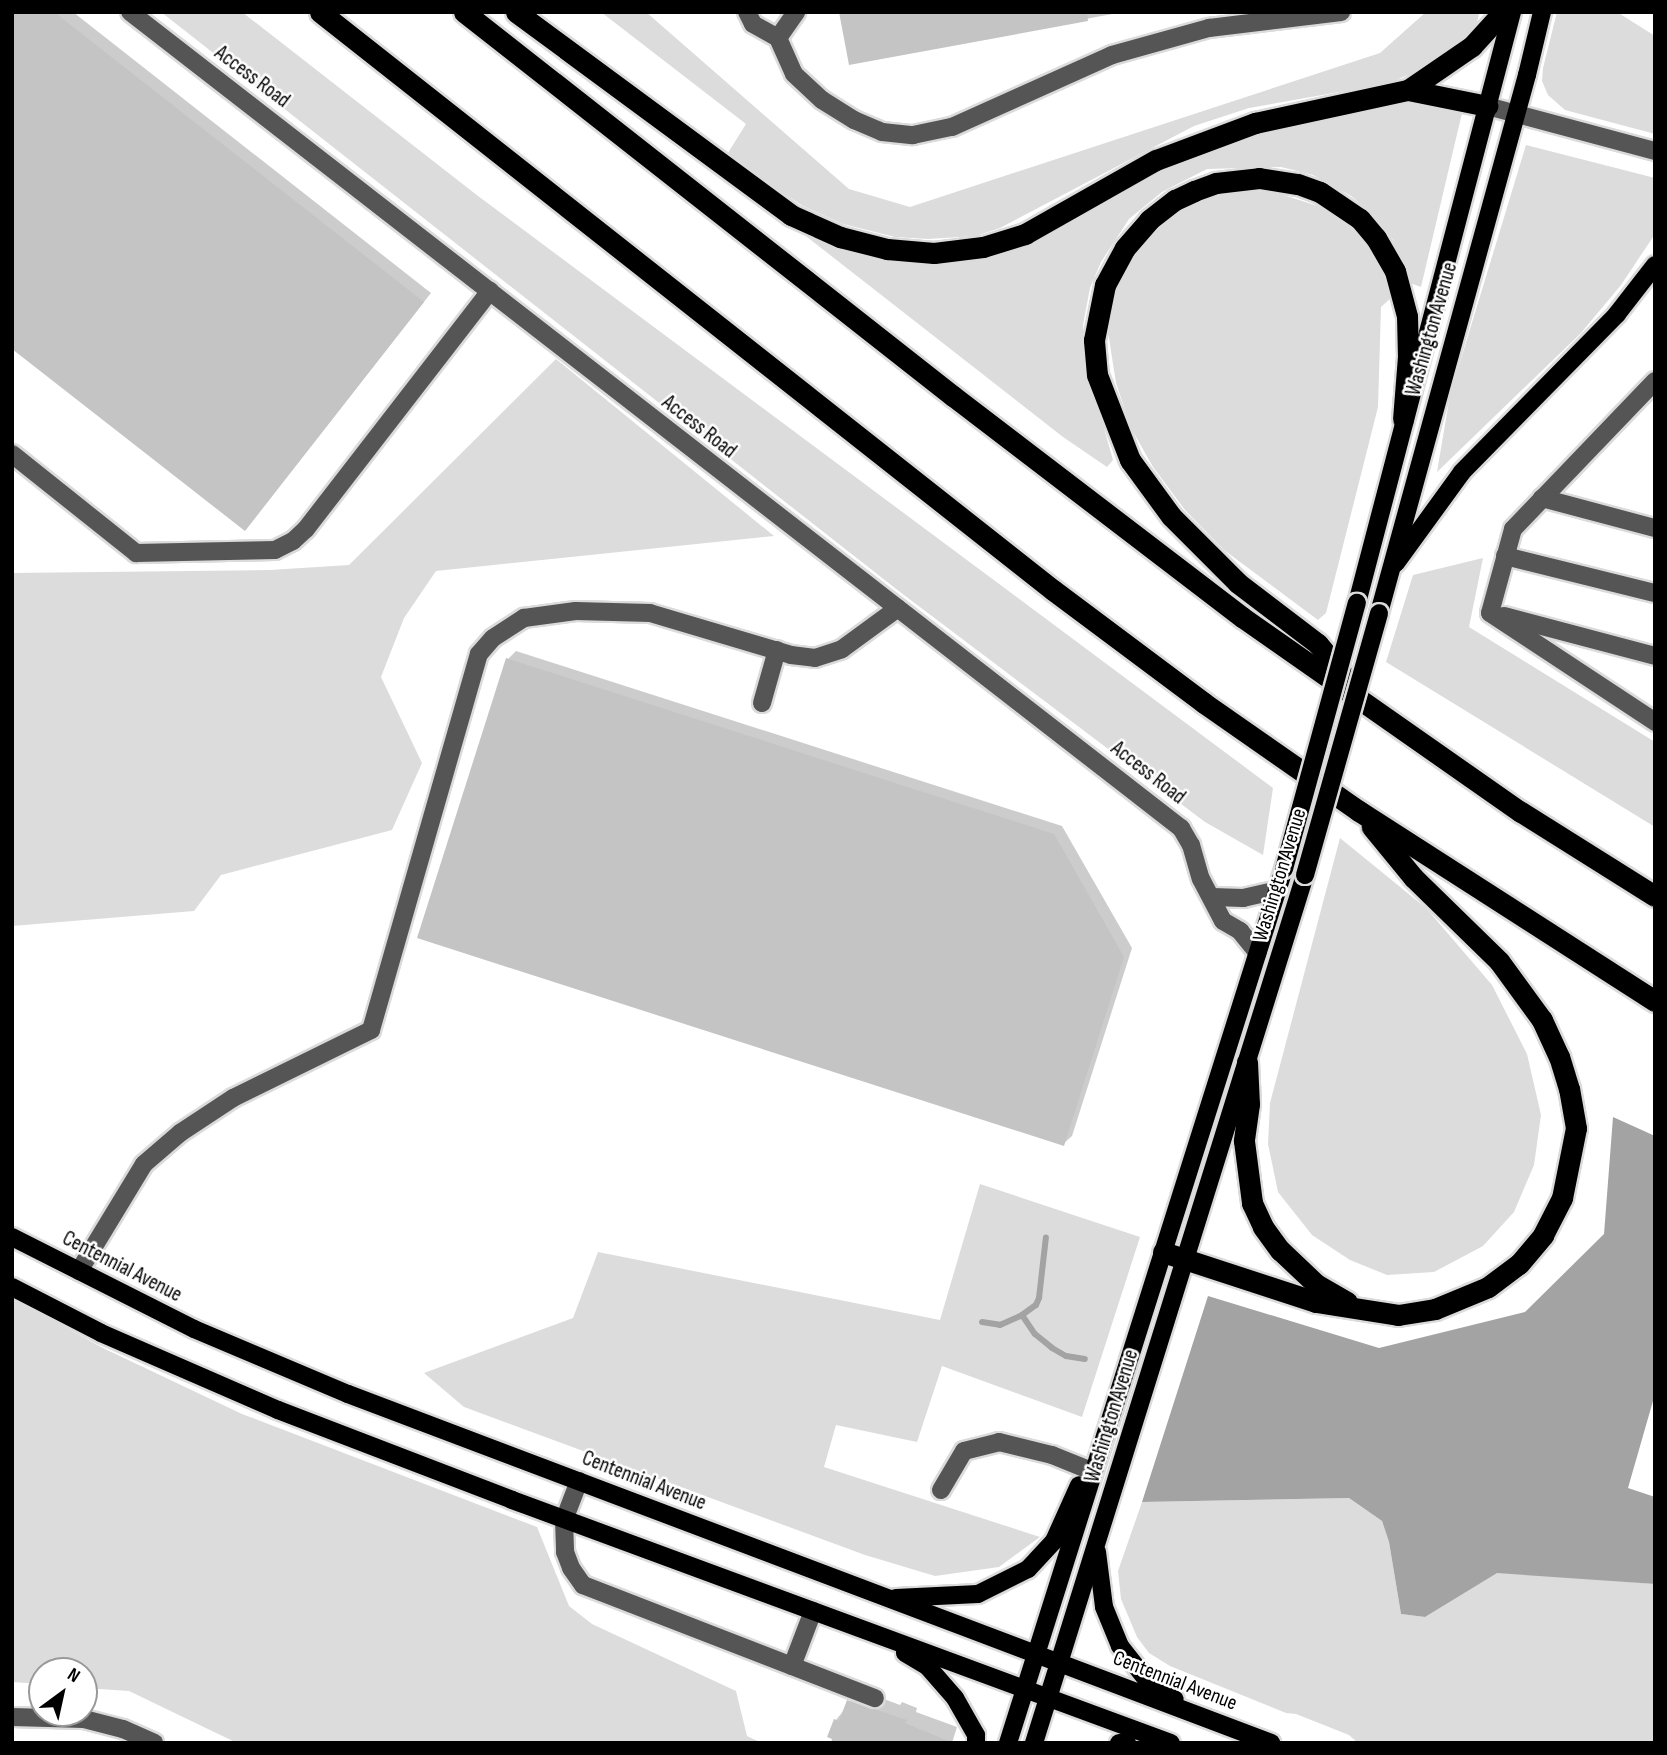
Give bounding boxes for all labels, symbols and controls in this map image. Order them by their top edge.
street label: Access Road [209,41,295,113]
street label: Washington Avenue [1401,259,1463,399]
street label: Access Road [657,390,741,464]
street label: Access Road [1106,736,1190,810]
street label: Washington Avenue [1248,806,1312,944]
street label: Centennial Avenue [58,1226,186,1308]
street label: Washington Avenue [1080,1347,1144,1485]
street label: Centennial Avenue [578,1446,710,1516]
street label: Centennial Avenue [1109,1646,1241,1716]
north arrow [28,1657,98,1727]
text: N [63,1663,84,1688]

